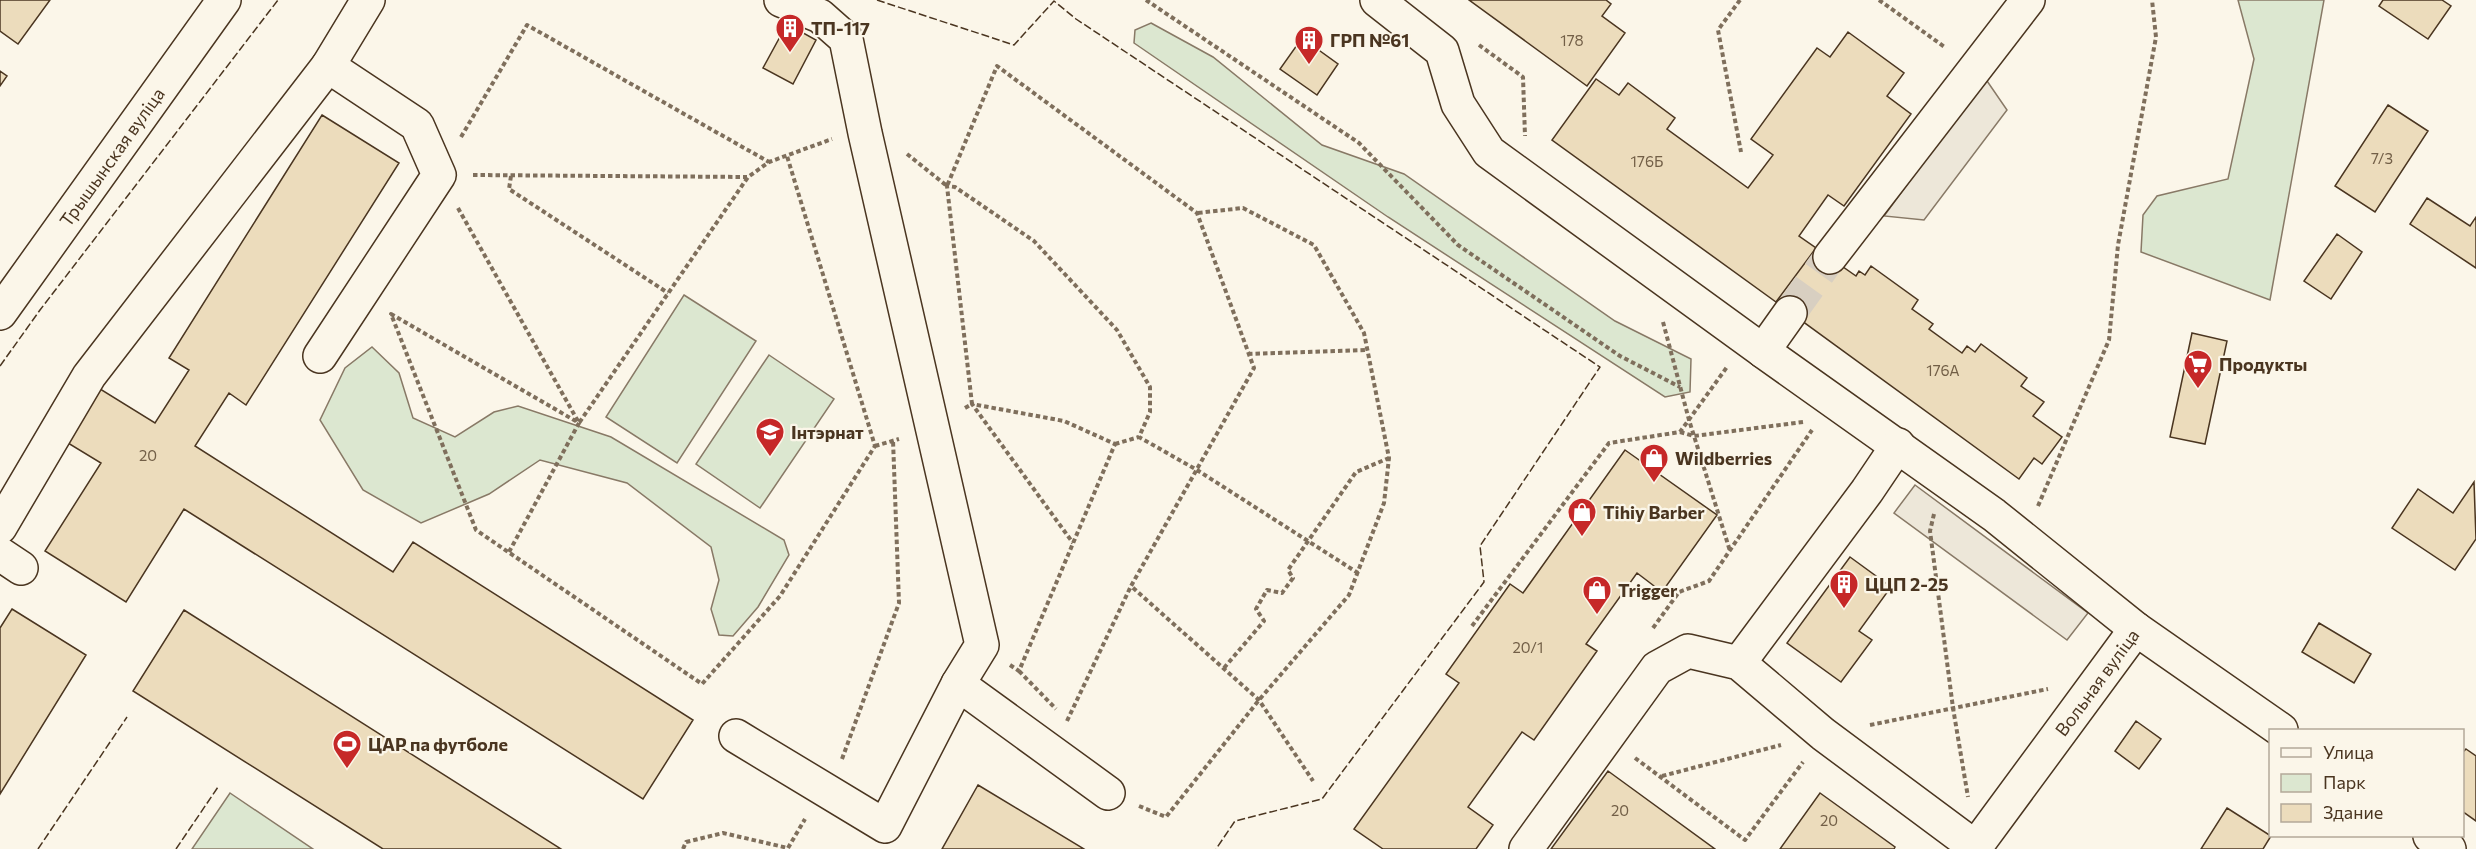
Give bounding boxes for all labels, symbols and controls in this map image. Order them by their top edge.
building icon: ТП-117 [774,12,806,54]
place label: ТП-117 [811,17,870,39]
building icon: ГРП №61 [1293,24,1325,66]
place label: ГРП №61 [1330,29,1410,51]
house number: 178 [1560,31,1584,49]
street label: Трышынская вуліца [55,83,169,231]
house number: 7/3 [2371,149,2393,167]
house number: 176Б [1631,152,1663,170]
supermarket icon: Продукты [2182,348,2214,390]
place label: Продукты [2219,353,2307,375]
house number: 176А [1926,361,1960,379]
school or university icon: Інтэрнат [754,416,786,458]
place label: Інтэрнат [791,421,864,443]
shop icon: Wildberries [1638,442,1670,484]
house number: 20 [139,446,157,464]
place label: Wildberries [1675,447,1772,469]
shop icon: Tihiy Barber [1566,496,1598,538]
place label: Tihiy Barber [1603,501,1705,523]
building icon: ЦЦП 2-25 [1828,568,1860,610]
place label: ЦЦП 2-25 [1865,573,1949,595]
shop icon: Trigger [1581,574,1613,616]
place label: Trigger [1618,579,1678,601]
street label: Вольная вуліца [2050,624,2143,740]
house number: 20/1 [1513,638,1543,656]
sports icon: ЦАР па футболе [331,728,363,770]
legend [2269,729,2464,837]
place label: ЦАР па футболе [368,733,508,755]
text: Улица [2323,741,2374,763]
text: Парк [2323,771,2366,793]
house number: 20 [1611,801,1629,819]
text: Здание [2323,801,2383,823]
house number: 20 [1820,811,1838,829]

